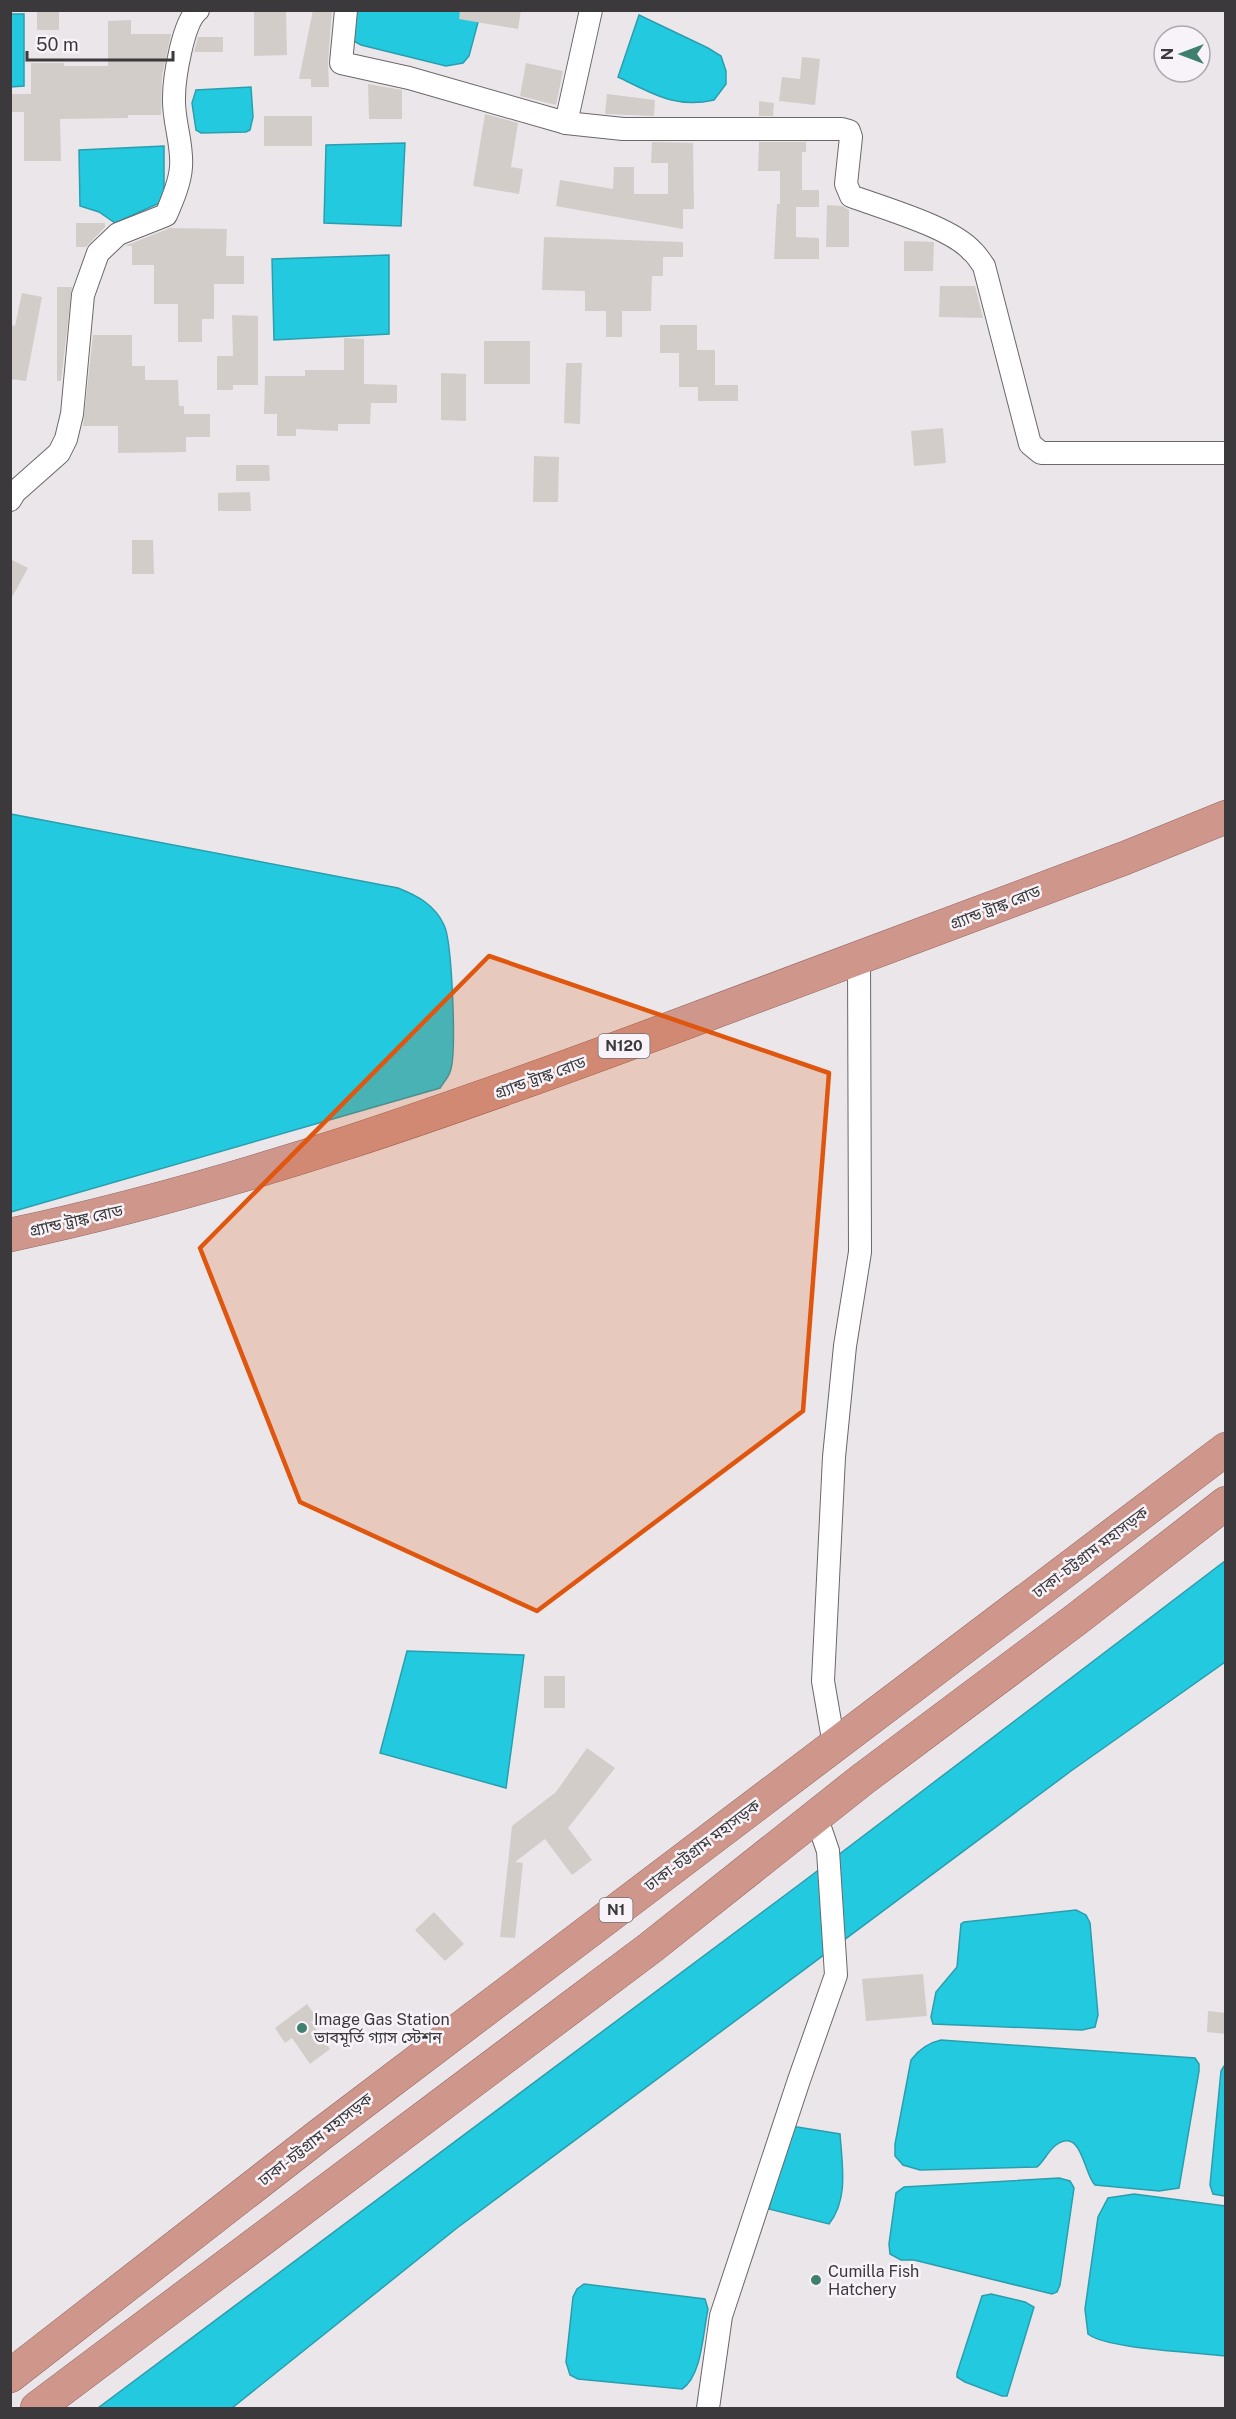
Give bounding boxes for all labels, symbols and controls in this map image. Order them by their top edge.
scale bar [27,24,172,62]
north arrow [1152,24,1212,84]
text: 50 m [36,34,79,55]
text: N [1158,48,1177,60]
street label: গ্র্যান্ড ট্রাঙ্ক রোড [947,881,1044,933]
road number: N120 [598,1034,650,1058]
street label: গ্র্যান্ড ট্রাঙ্ক রোড [492,1052,589,1103]
street label: গ্র্যান্ড ট্রাঙ্ক রোড [28,1200,125,1240]
street label: ঢাকা-চট্টগ্রাম মহাসড়ক [1028,1502,1153,1603]
street label: ঢাকা-চট্টগ্রাম মহাসড়ক [640,1795,765,1896]
road number: N1 [600,1898,632,1922]
place label: Image Gas Station ভাবমূর্তি গ্যাস স্টেশন [313,2010,450,2047]
marker: Image Gas Station ভাবমূর্তি গ্যাস স্টেশন [295,2021,309,2035]
street label: ঢাকা-চট্টগ্রাম মহাসড়ক [254,2088,377,2191]
place label: Cumilla Fish Hatchery [828,2262,919,2299]
marker: Cumilla Fish Hatchery [809,2273,823,2287]

